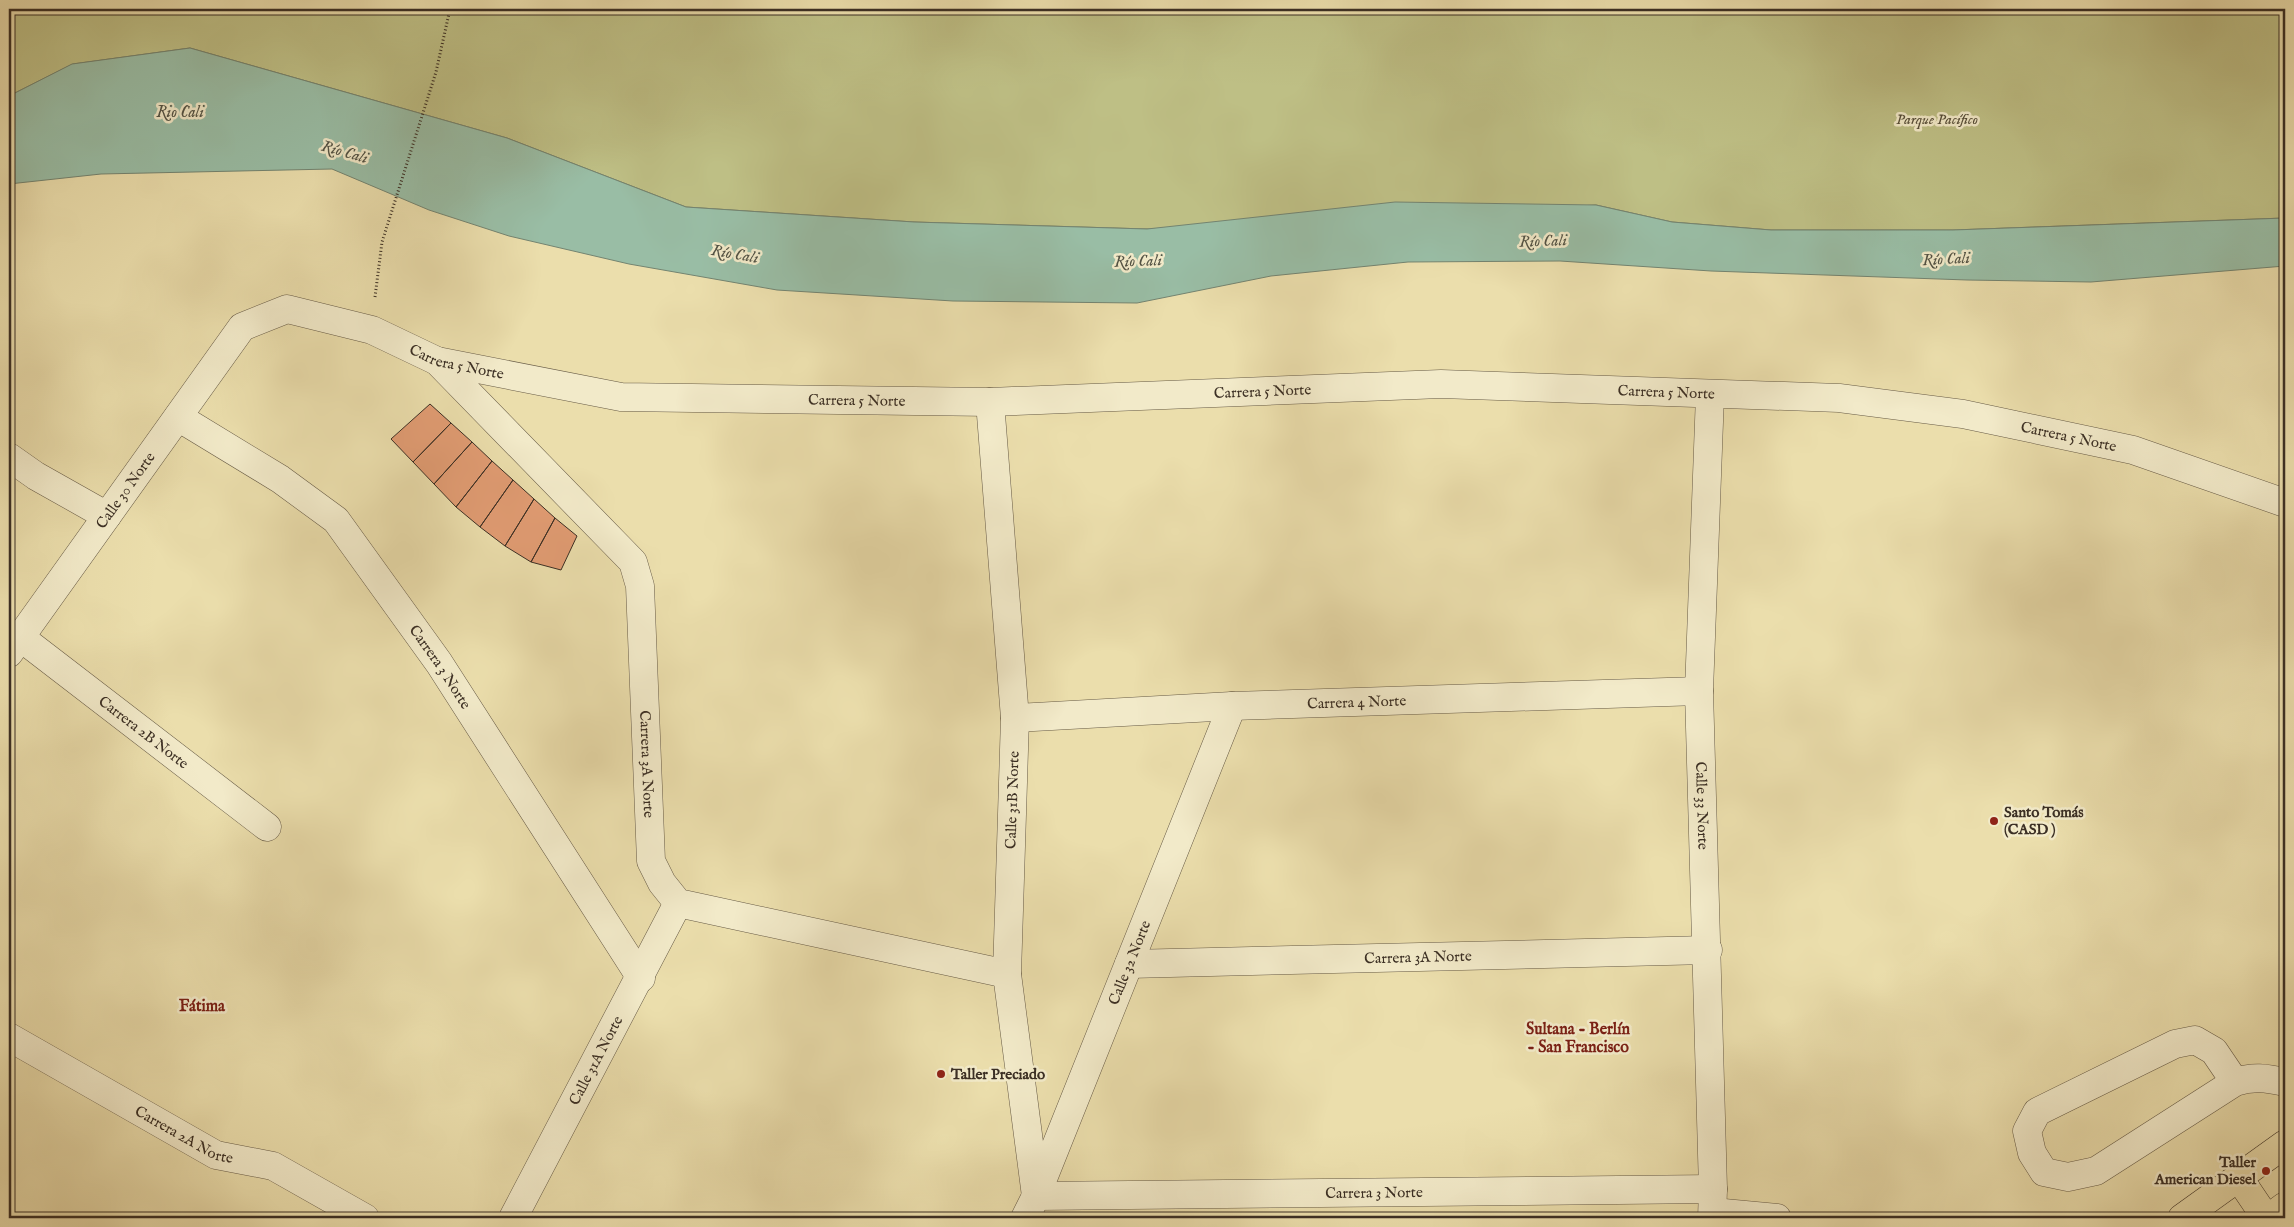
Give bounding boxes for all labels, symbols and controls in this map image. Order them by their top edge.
water label: Rio Cali [156,103,205,123]
park label: Parque Pacífico [1896,110,1978,129]
water label: Río Cali [319,137,371,169]
water label: Río Cali [1519,231,1569,253]
water label: Río Cali [709,241,761,269]
water label: Río Cali [1922,249,1972,271]
water label: Río Cali [1114,251,1164,273]
street label: Carrera 5 Norte [406,340,505,384]
street label: Carrera 5 Norte [1214,380,1312,403]
street label: Carrera 5 Norte [1617,381,1715,404]
street label: Carrera 5 Norte [808,391,906,411]
street label: Carrera 5 Norte [2019,418,2118,456]
street label: Calle 30 Norte [92,448,160,533]
street label: Carrera 3 Norte [405,621,475,713]
street label: Carrera 4 Norte [1307,691,1407,714]
street label: Carrera 2B Norte [94,692,192,773]
street label: Carrera 3A Norte [635,710,658,818]
street label: Calle 31B Norte [1001,751,1024,849]
street label: Calle 33 Norte [1691,761,1712,850]
place label: Santo Tomás (CASD ) [2004,803,2084,839]
marker: Santo Tomás (CASD ) [1988,815,2000,827]
street label: Calle 32 Norte [1104,918,1155,1008]
street label: Carrera 3A Norte [1364,947,1472,968]
district label: Fátima [179,997,226,1017]
street label: Calle 31A Norte [565,1012,627,1109]
district label: Sultana - Berlín - San Francisco [1526,1020,1631,1058]
place label: Taller Preciado [950,1065,1045,1084]
marker: Taller Preciado [935,1068,947,1080]
street label: Carrera 2A Norte [131,1102,235,1168]
place label: Taller American Diesel [2154,1153,2257,1189]
marker: Taller American Diesel [2260,1165,2272,1177]
street label: Carrera 3 Norte [1325,1183,1423,1203]

